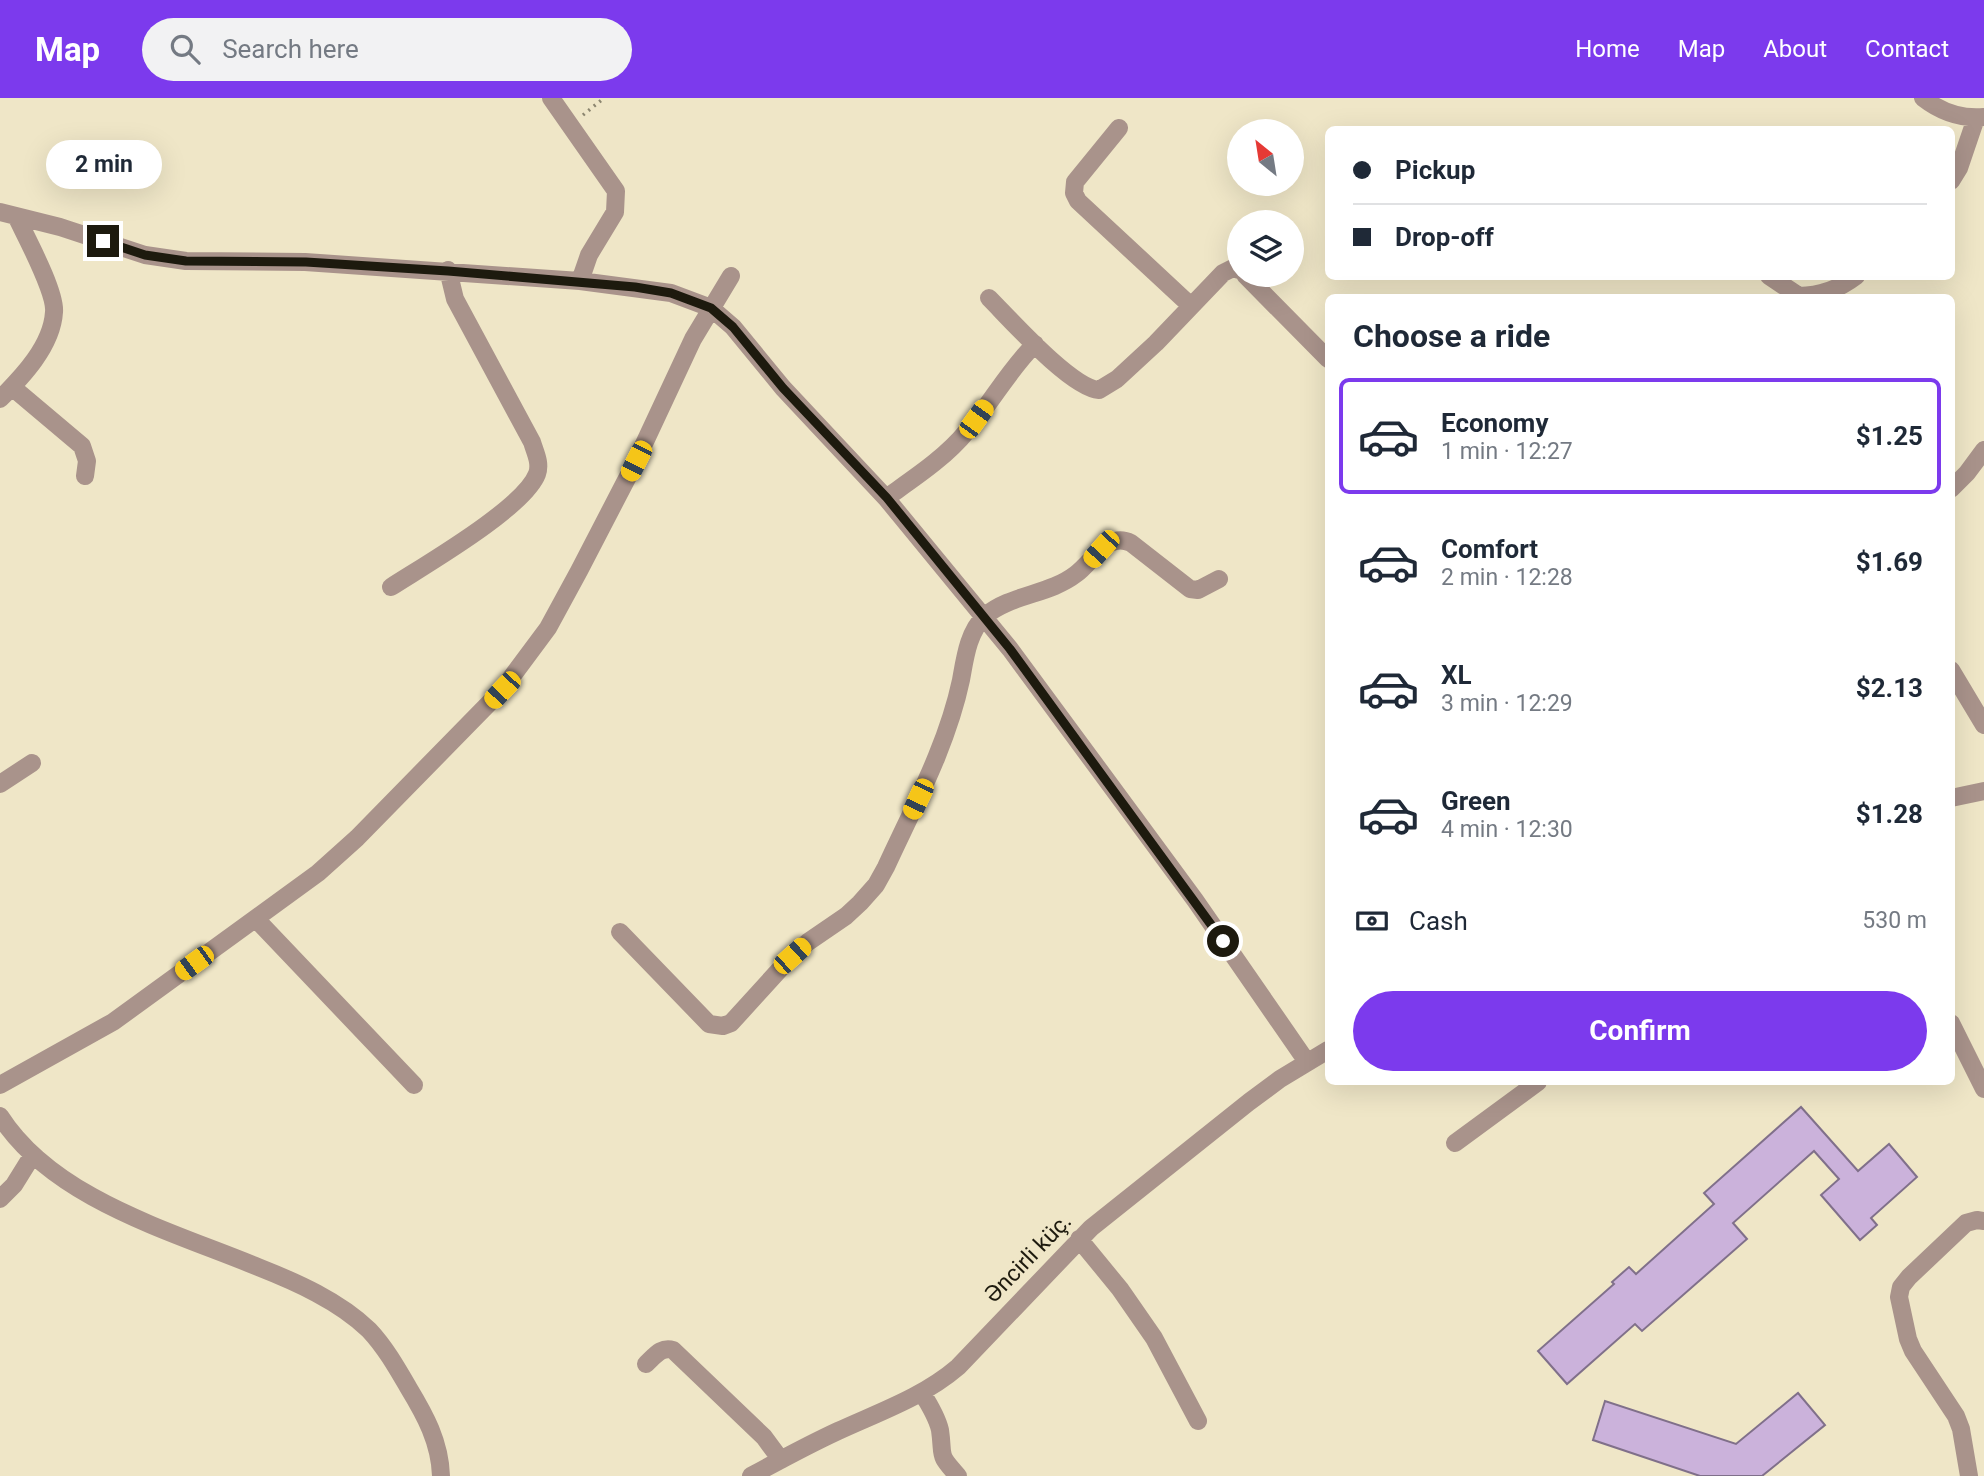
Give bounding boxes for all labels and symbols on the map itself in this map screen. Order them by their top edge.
north arrow [1227,119,1304,196]
callout: 2 min [45,139,161,188]
route end [87,225,119,257]
car [956,396,997,442]
car [618,438,655,484]
car [1080,526,1123,572]
car [480,667,525,713]
car [900,776,937,822]
route start [1207,925,1239,957]
car [770,934,815,978]
car [171,942,218,984]
street label: Əncirli küç. [979,1208,1077,1308]

